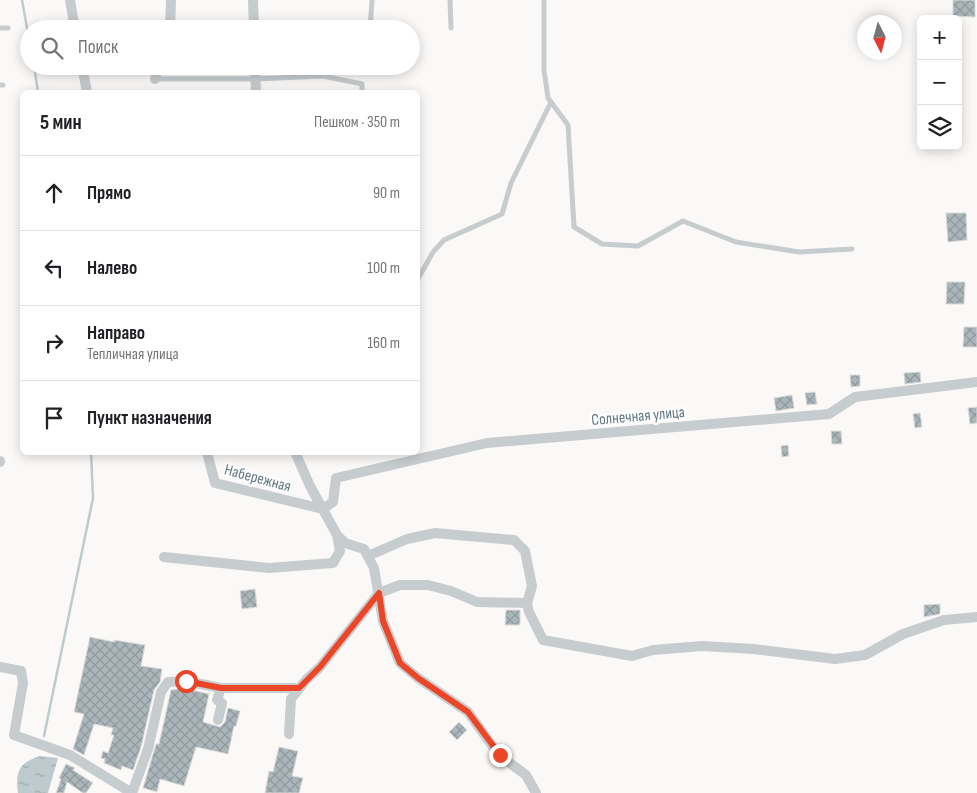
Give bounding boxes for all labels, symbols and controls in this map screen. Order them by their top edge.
north arrow [857,15,902,60]
map controls [917,15,962,150]
button: + [917,15,962,60]
search box [20,20,420,75]
icon: search [38,34,66,62]
text: Поиск [78,36,118,59]
button: − [917,60,962,105]
button: layers [917,105,962,150]
text: 5 мин [40,110,82,135]
text: Пешком · 350 m [314,113,400,132]
icon: ahead [40,179,68,207]
text: Прямо [87,182,131,205]
text: 90 m [373,184,400,203]
icon: left [40,254,68,282]
text: Налево [87,257,137,280]
text: 100 m [367,259,400,278]
text: Направо [87,322,145,345]
icon: right [40,329,68,357]
text: 160 m [367,334,400,353]
text: Тепличная улица [87,345,179,364]
street label: Солнечная улица [591,403,686,430]
icon: arrive [40,404,68,432]
text: Пункт назначения [87,407,212,430]
street label: Набережная [222,460,293,496]
route start [175,670,198,693]
route end [489,744,512,767]

